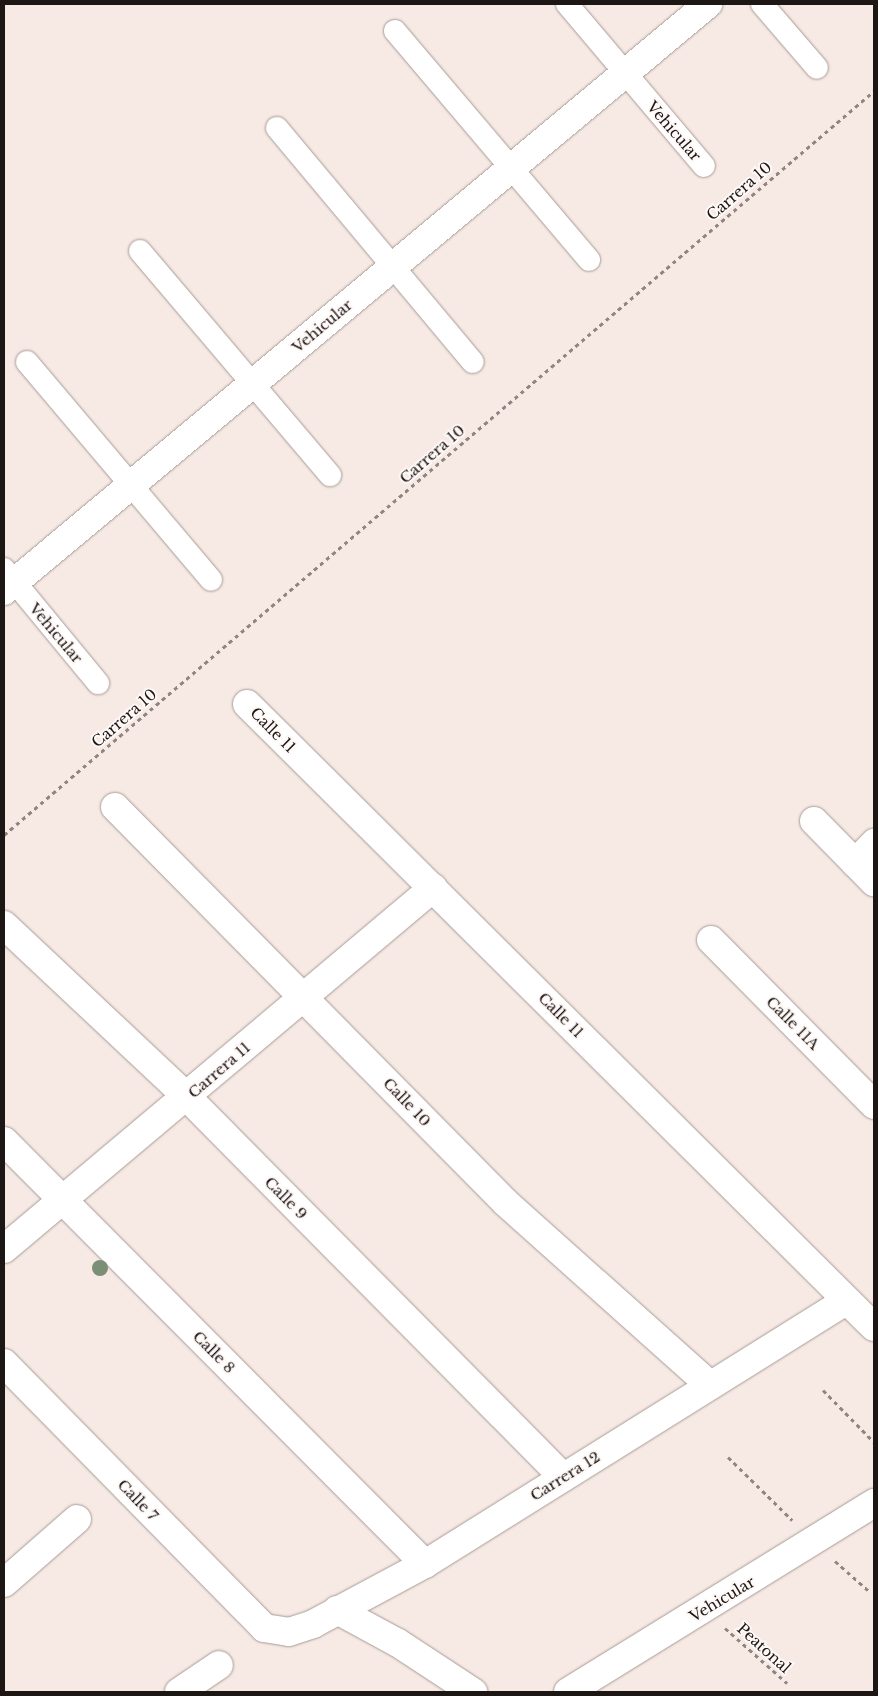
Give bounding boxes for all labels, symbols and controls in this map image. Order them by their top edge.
street label: Vehicular [643,98,705,164]
street label: Carrera 10 [703,158,775,224]
street label: Vehicular [288,296,356,356]
street label: Carrera 10 [396,421,468,487]
street label: Vehicular [26,599,86,667]
street label: Carrera 10 [88,685,160,751]
street label: Calle 11 [247,704,299,756]
street label: Calle 11 [535,989,587,1041]
street label: Calle 11A [763,993,823,1053]
street label: Carrera 11 [184,1038,254,1102]
street label: Calle 10 [380,1074,434,1130]
street label: Calle 9 [261,1173,311,1223]
street label: Calle 8 [189,1327,239,1377]
street label: Carrera 12 [527,1447,603,1505]
street label: Calle 7 [114,1476,162,1524]
street label: Vehicular [686,1572,758,1626]
street label: Peatonal [734,1619,794,1677]

